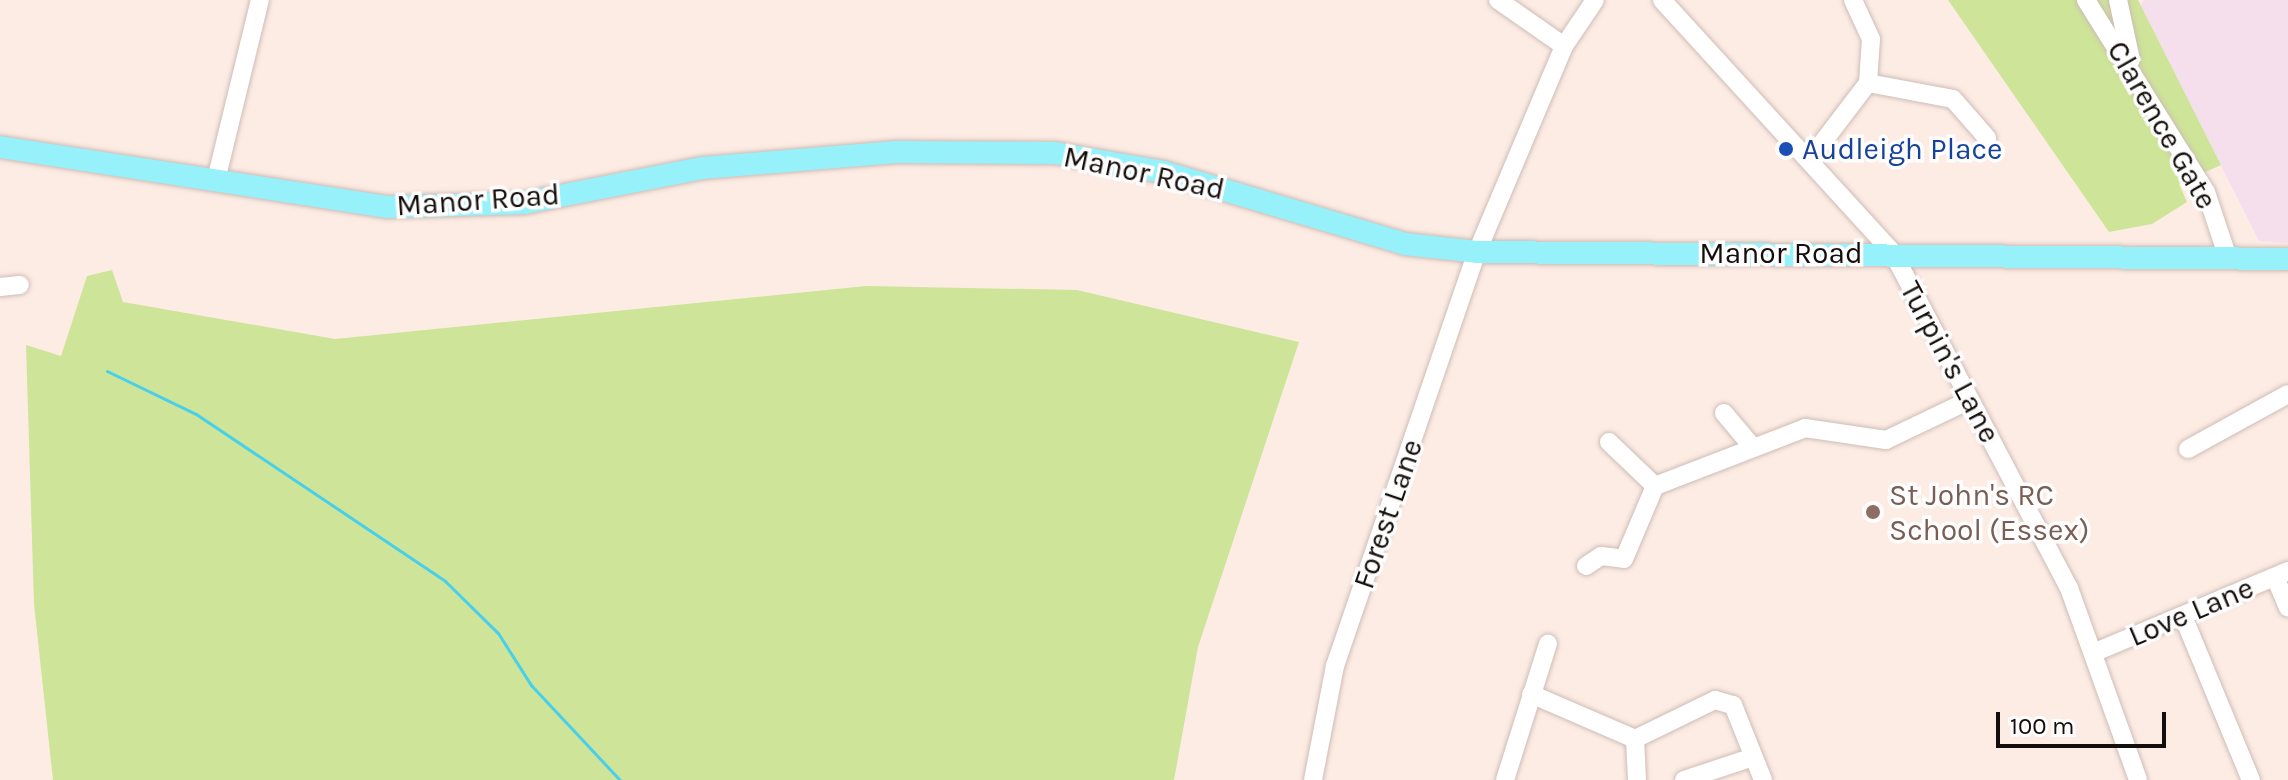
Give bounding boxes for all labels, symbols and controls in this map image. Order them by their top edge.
street label: Clarence Gate [2099,35,2225,215]
place label: Audleigh Place [1802,131,2002,167]
street label: Manor Road [1060,138,1228,208]
marker: Audleigh Place [1777,140,1795,158]
street label: Manor Road [395,176,561,224]
street label: Manor Road [1699,235,1863,271]
street label: Turpin's Lane [1892,275,2008,449]
street label: Forest Lane [1346,435,1430,593]
place label: St John's RC School (Essex) [1889,477,2090,548]
marker: St John's RC School (Essex) [1864,503,1882,521]
street label: Love Lane [2123,570,2259,654]
scale bar [2000,696,2170,746]
text: 100 m [2010,712,2075,740]

